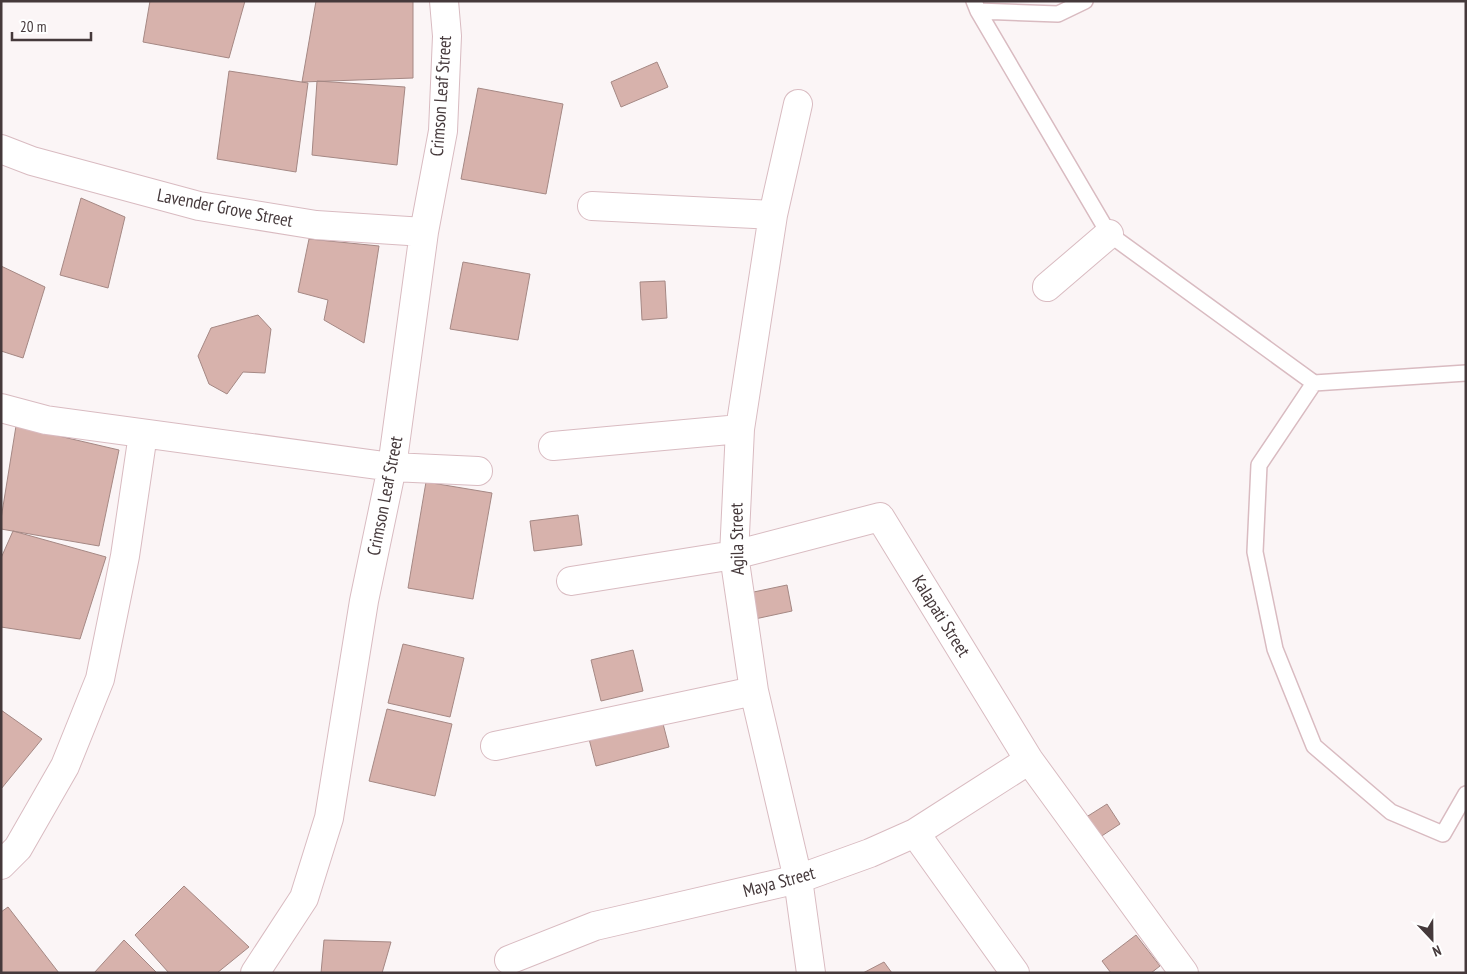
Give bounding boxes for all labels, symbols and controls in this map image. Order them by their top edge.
scale bar [12,10,91,42]
text: 20 m [20,17,46,36]
street label: Crimson Leaf Street [425,35,456,157]
street label: Lavender Grove Street [155,183,295,232]
street label: Crimson Leaf Street [362,434,407,558]
street label: Agila Street [724,503,749,575]
street label: Kalapati Street [907,571,976,661]
street label: Maya Street [740,861,817,902]
north arrow [1407,914,1457,964]
text: N [1430,941,1444,961]

